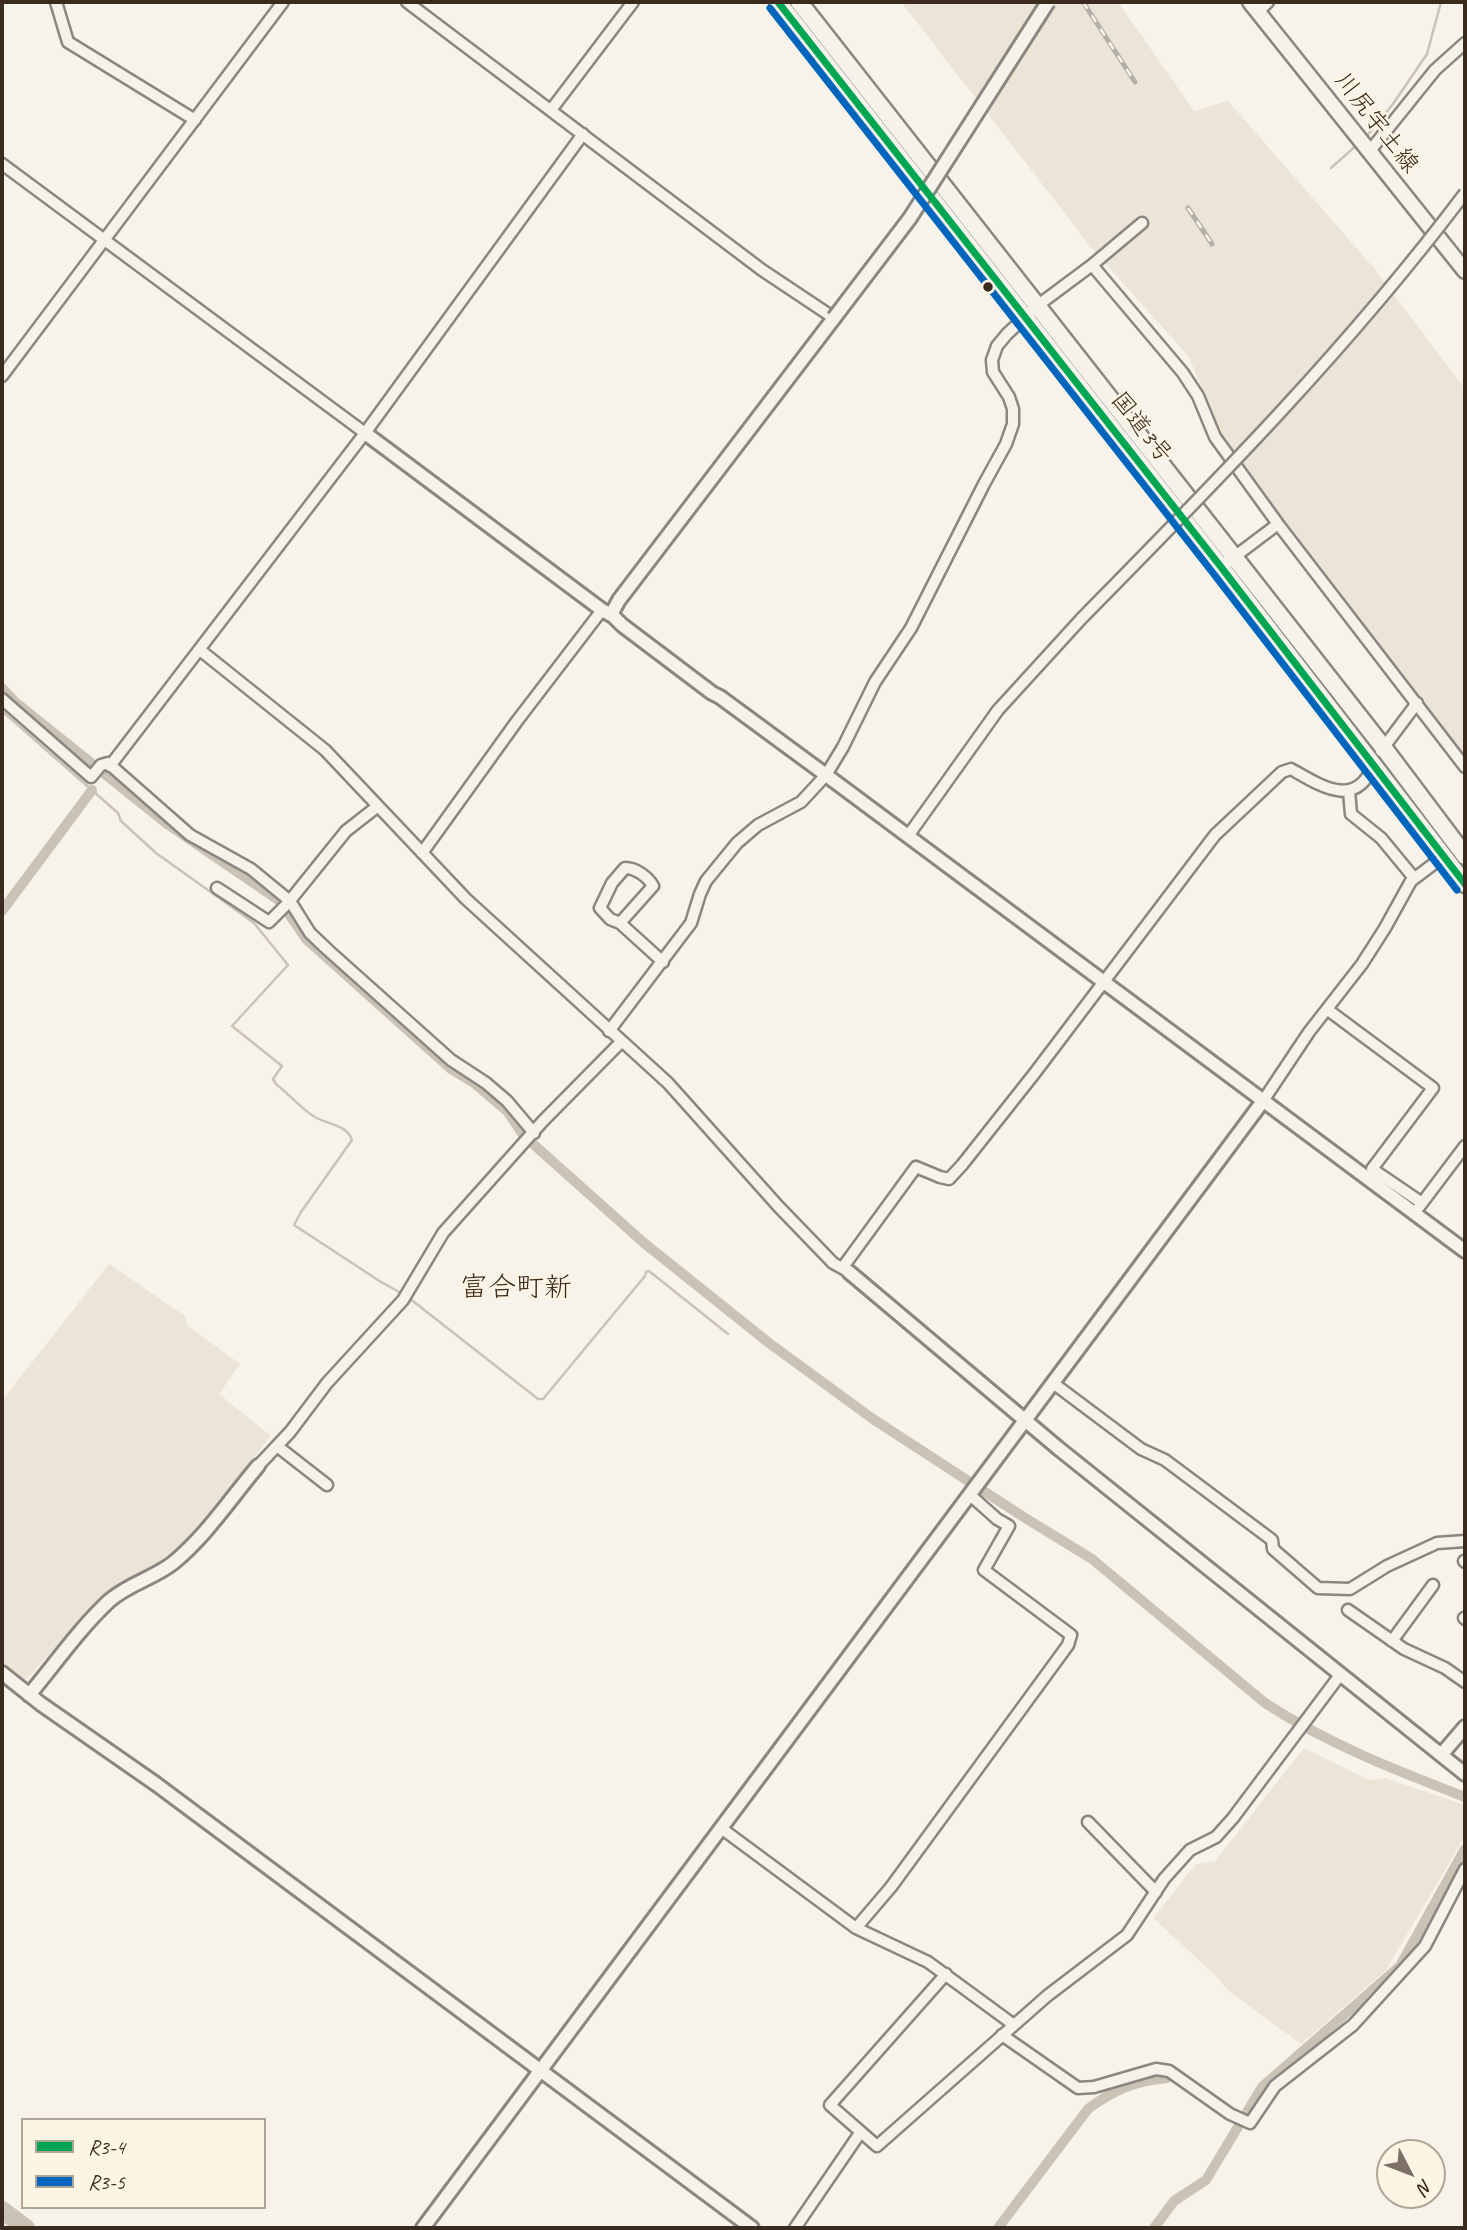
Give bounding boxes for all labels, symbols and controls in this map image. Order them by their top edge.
street label: 川尻宇土線 [1328,67,1424,179]
unlabelled marker [981,280,995,294]
street label: 国道3号 [1104,387,1178,469]
district label: 富合町新 [460,1272,572,1306]
legend [21,2118,266,2209]
text: R3-4 [88,2134,125,2160]
north arrow [1376,2139,1446,2209]
text: R3-5 [88,2169,125,2195]
text: N [1412,2174,1438,2199]

